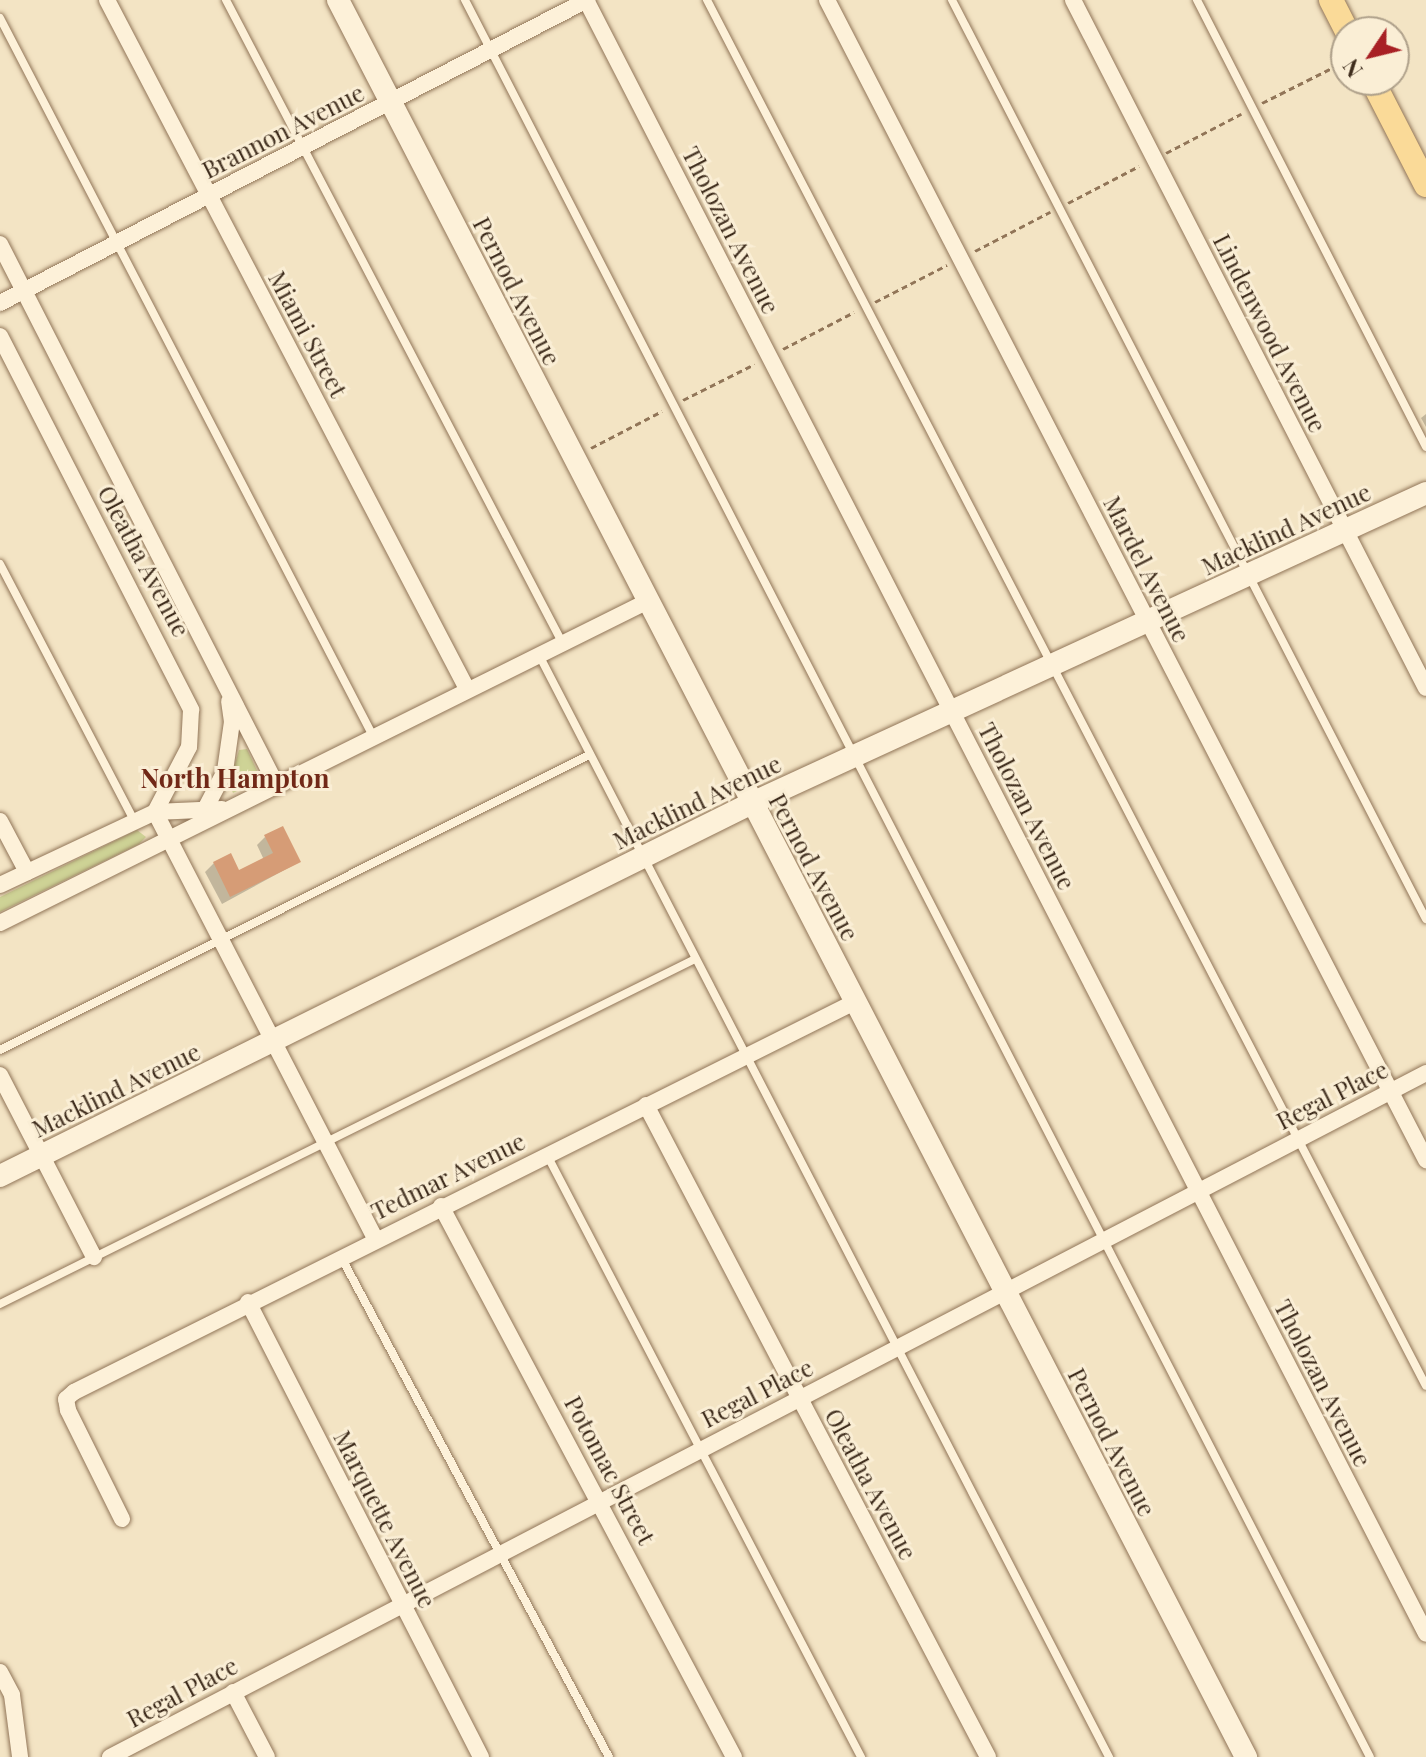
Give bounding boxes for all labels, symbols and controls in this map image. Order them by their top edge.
north arrow [1330,16,1410,96]
text: N [1335,54,1369,84]
street label: Brannon Avenue [197,78,369,184]
street label: Tholozan Avenue [676,141,786,319]
street label: Pernod Avenue [467,212,567,370]
street label: Lindenwood Avenue [1207,229,1333,437]
street label: Miami Street [263,266,353,402]
street label: Macklind Avenue [1196,477,1376,581]
street label: Oleatha Avenue [92,480,196,642]
street label: Mardel Avenue [1098,491,1196,647]
street label: Tholozan Avenue [972,717,1082,895]
street label: Macklind Avenue [608,749,786,855]
district label: North Hampton [140,762,330,794]
street label: Pernod Avenue [763,788,865,946]
street label: Macklind Avenue [27,1037,205,1143]
street label: Regal Place [1271,1055,1393,1135]
street label: Tedmar Avenue [366,1126,530,1226]
street label: Tholozan Avenue [1268,1294,1378,1472]
street label: Regal Place [696,1353,818,1433]
street label: Pernod Avenue [1062,1363,1162,1521]
street label: Potomac Street [559,1391,661,1549]
street label: Oleatha Avenue [819,1403,923,1565]
street label: Marquette Avenue [328,1425,442,1613]
street label: Regal Place [122,1651,242,1733]

